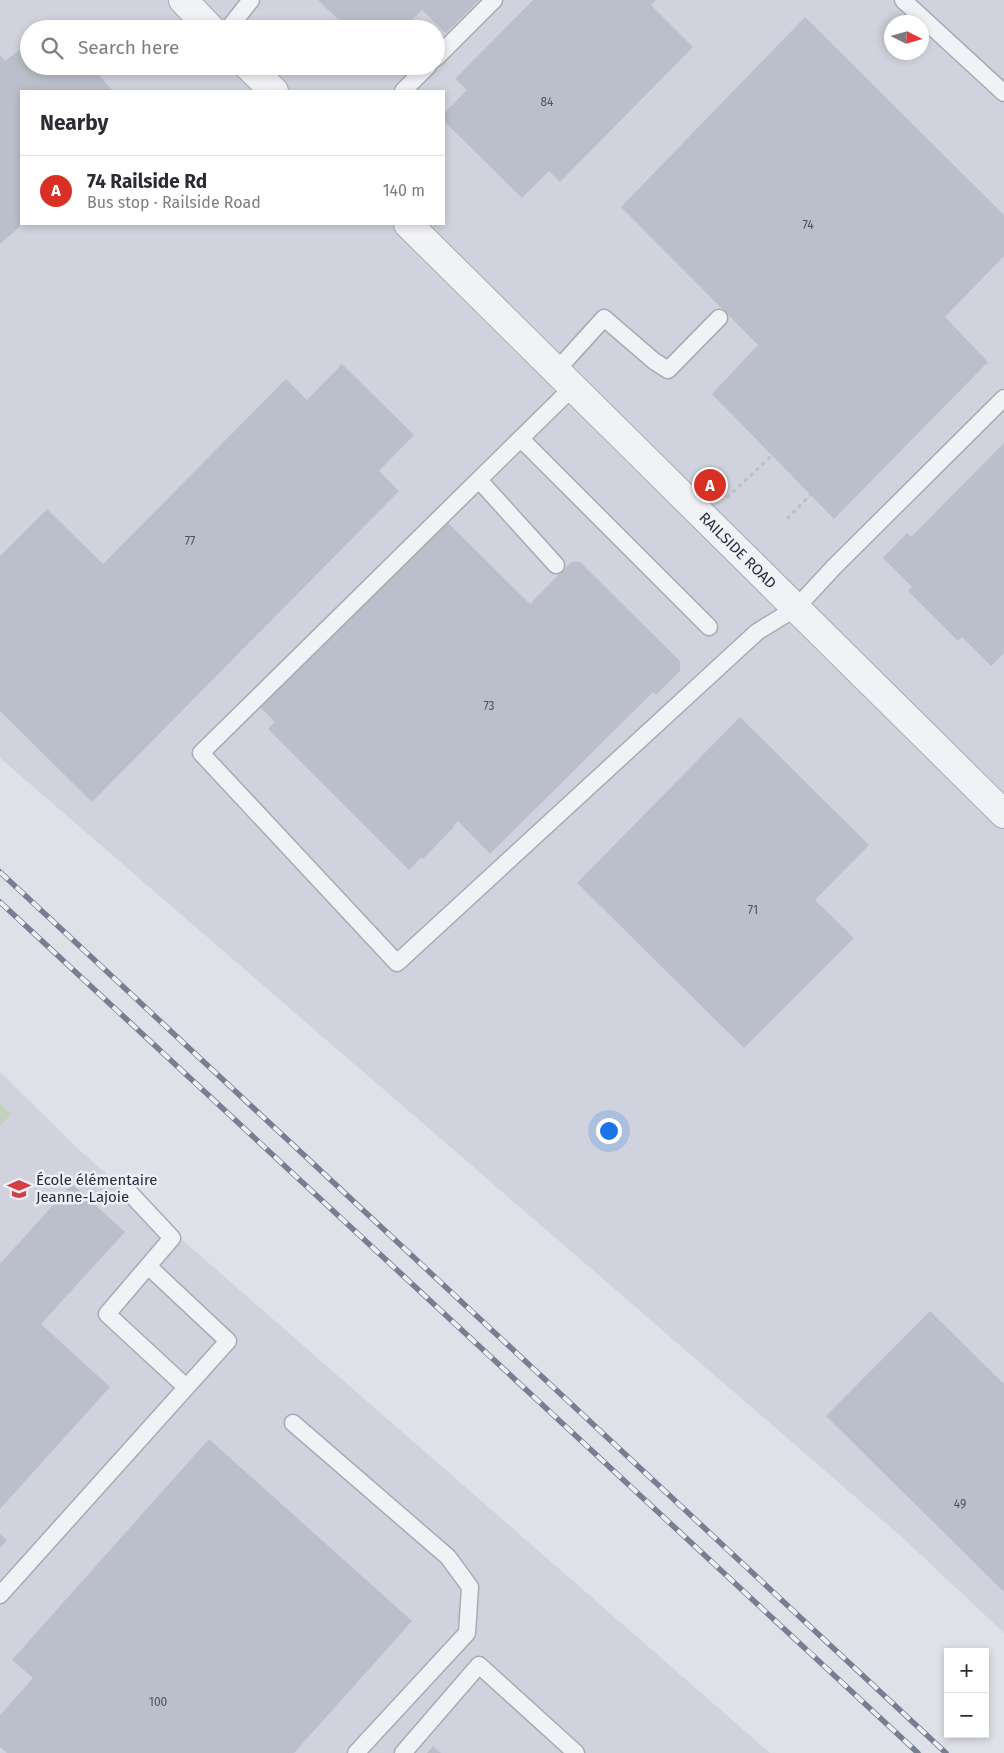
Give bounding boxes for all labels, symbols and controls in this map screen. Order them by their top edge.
north arrow [884,15,929,60]
search box [20,20,445,75]
icon: search [38,34,66,62]
text: Search here [78,36,179,59]
house number: 84 [541,95,554,109]
text: Nearby [40,110,108,136]
text: 74 Railside Rd [87,170,207,193]
text: A [51,181,61,200]
text: 140 m [383,181,425,200]
text: Bus stop · Railside Road [87,193,261,212]
house number: 74 [802,218,814,232]
pin: A [694,466,726,504]
street label: RAILSIDE ROAD [695,508,780,592]
house number: 77 [185,534,195,548]
house number: 73 [483,699,495,713]
house number: 71 [748,903,758,917]
your location [596,1118,622,1144]
place label: École élémentaire Jeanne-Lajoie [36,1171,158,1206]
school or university icon: École élémentaire Jeanne-Lajoie [6,1176,32,1202]
house number: 49 [954,1497,966,1511]
map controls [944,1648,989,1738]
button: + [944,1648,989,1693]
button: − [944,1693,989,1738]
house number: 100 [149,1695,168,1709]

